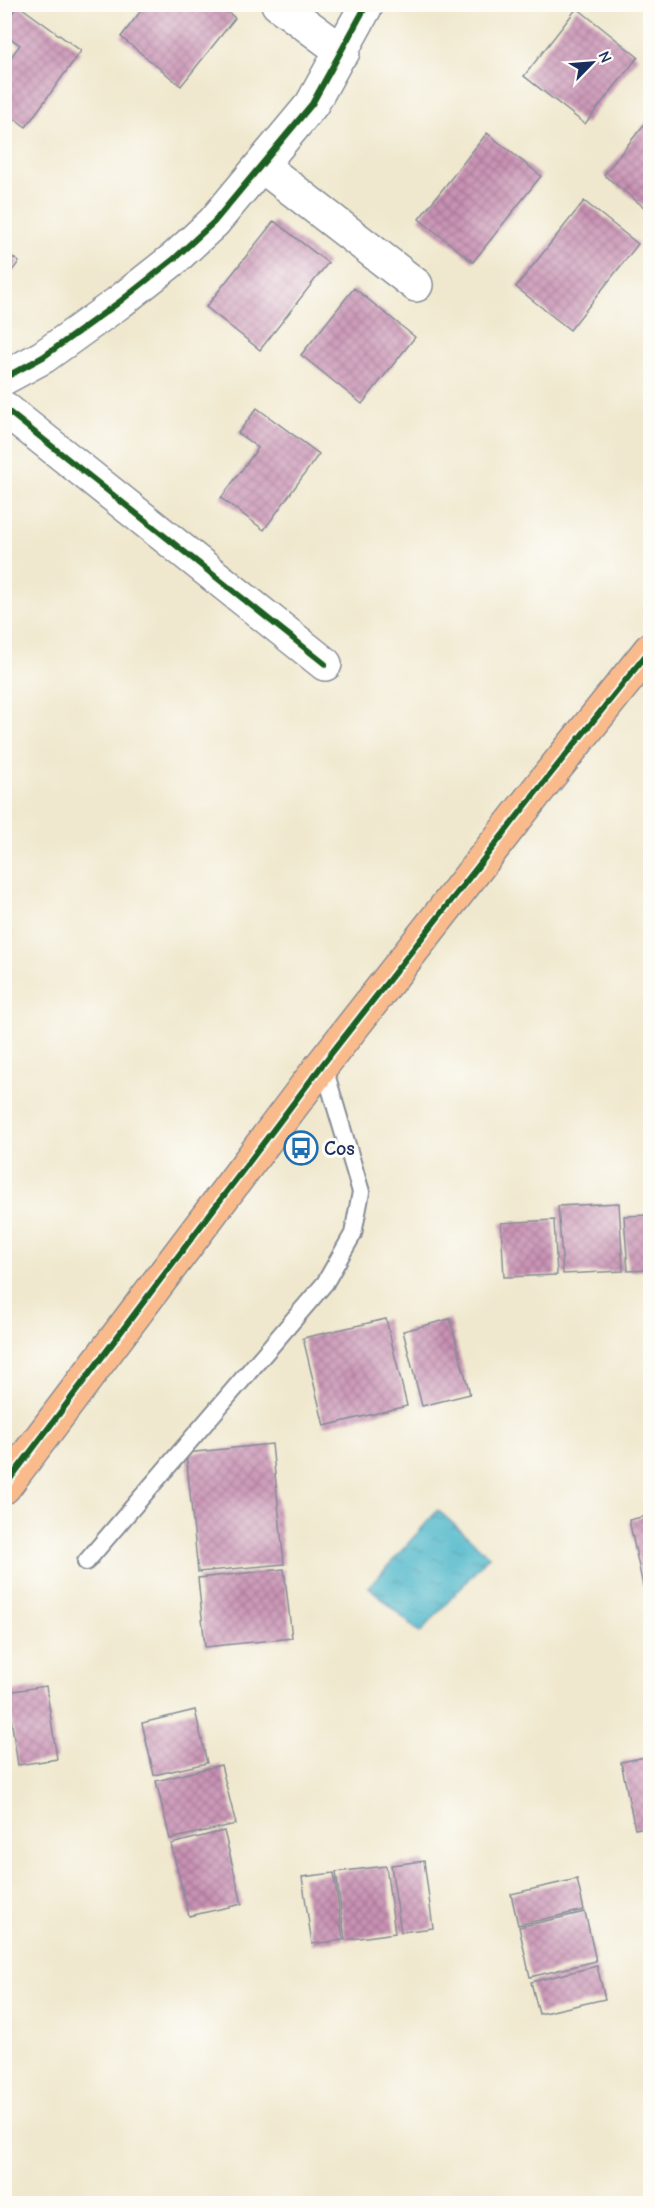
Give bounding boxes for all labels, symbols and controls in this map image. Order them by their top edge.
north arrow [562,33,622,93]
text: N [594,49,615,66]
bus stop icon: Cos [283,1130,319,1166]
place label: Cos [324,1137,355,1160]

